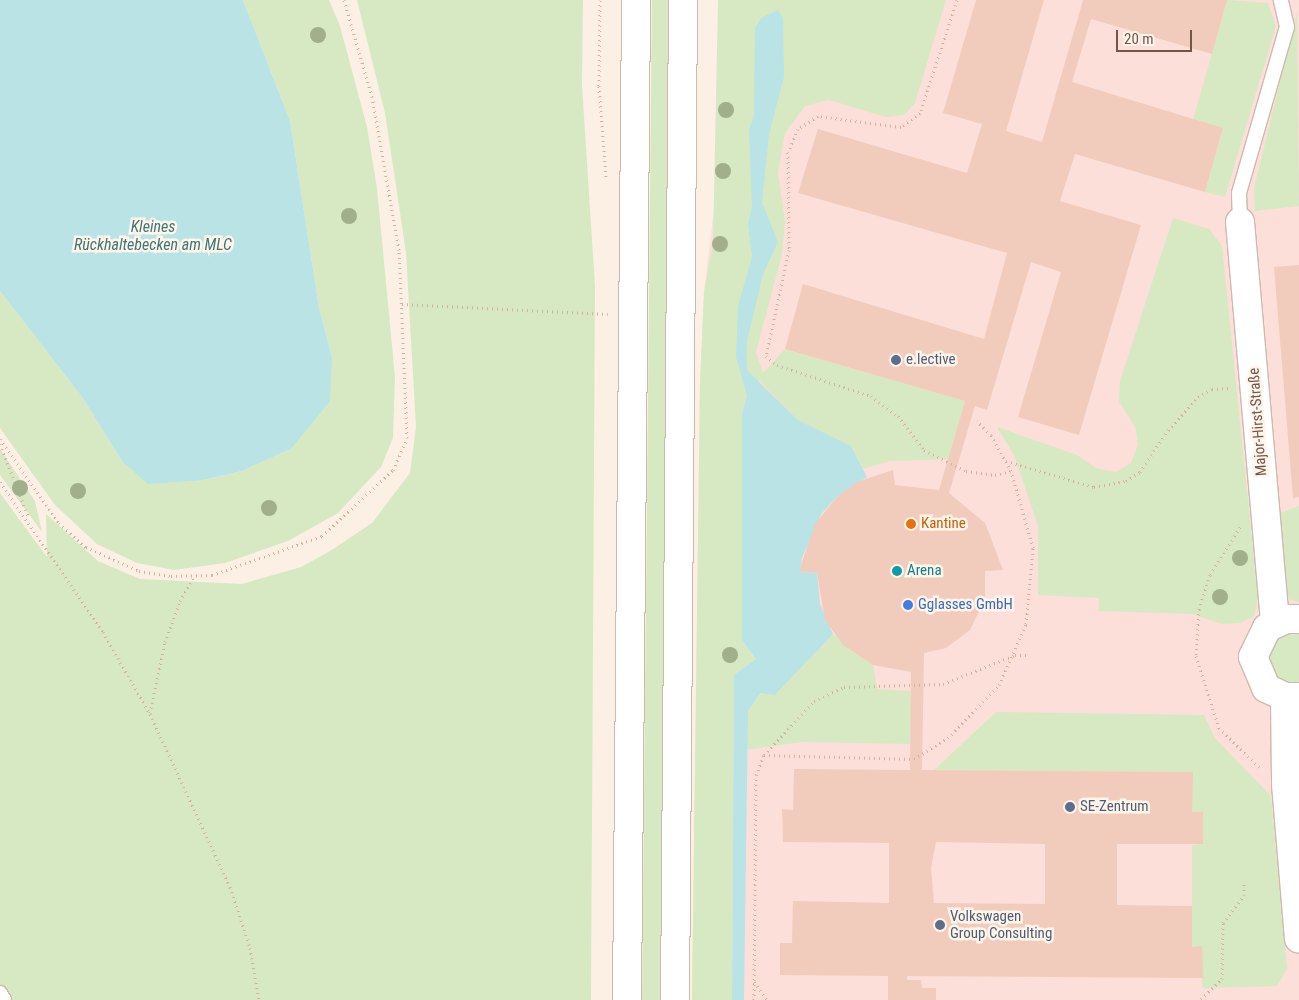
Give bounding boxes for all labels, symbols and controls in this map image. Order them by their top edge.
scale bar [1119,20,1195,52]
text: 20 m [1124,30,1154,48]
water label: Kleines Rückhaltebecken am MLC [74,217,232,255]
place label: e.lective [906,351,956,369]
marker: e.lective [890,354,902,366]
street label: Major-Hirst-Straße [1245,367,1271,477]
place label: Kantine [921,515,966,533]
marker: Kantine [905,518,917,530]
place label: Arena [907,562,942,580]
marker: Arena [891,565,903,577]
place label: Gglasses GmbH [918,596,1013,614]
marker: Gglasses GmbH [902,599,914,611]
place label: SE-Zentrum [1080,798,1148,816]
marker: SE-Zentrum [1064,801,1076,813]
place label: Volkswagen Group Consulting [950,907,1052,942]
marker: Volkswagen Group Consulting [934,919,946,931]

